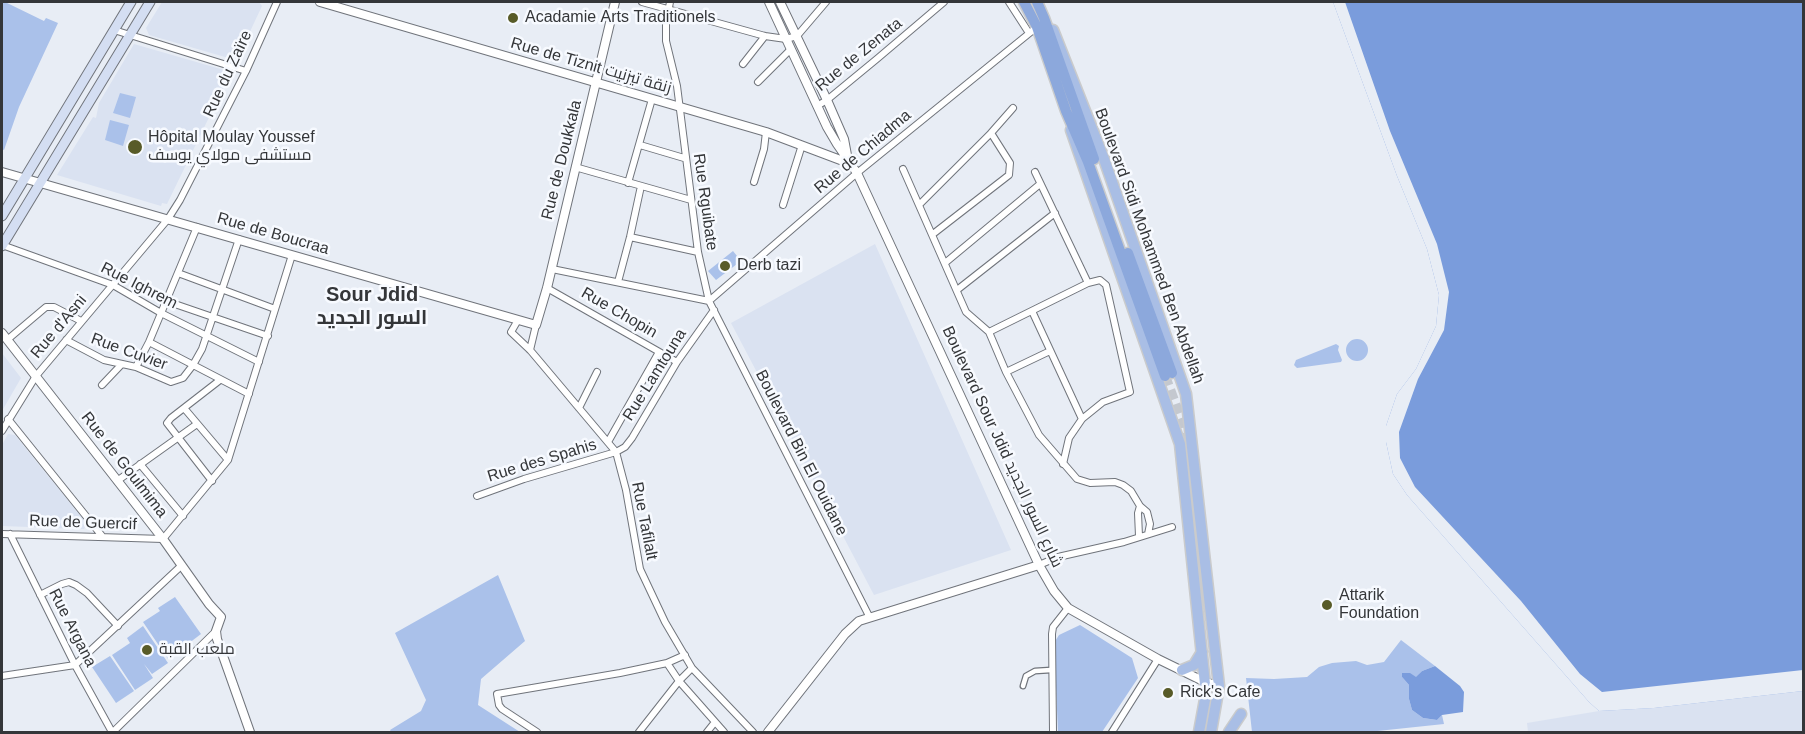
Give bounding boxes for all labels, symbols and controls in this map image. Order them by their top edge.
place label: Acadamie Arts Traditionels [525,8,716,28]
marker: Acadamie Arts Traditionels [506,11,520,25]
street label: Rue de Zenata [812,14,906,96]
street label: Rue du Zaïre [200,28,256,120]
street label: Rue de Tiznit زنقة تيزنيت [508,34,674,98]
street label: Rue de Doukkala [538,98,586,222]
street label: Rue de Chiadma [811,106,915,198]
street label: Boulevard Sidi Mohammed Ben Abdellah [1090,106,1208,386]
place label: Hôpital Moulay Youssef مستشفى مولاي يوسف [148,128,315,166]
marker: Hôpital Moulay Youssef مستشفى مولاي يوسف [126,138,144,156]
street label: Rue Rguibate [689,152,721,252]
street label: Rue de Boucraa [215,209,331,259]
place label: Derb tazi [737,256,801,276]
street label: Rue Ighrem [97,258,181,314]
marker: Derb tazi [718,259,732,273]
district label: Sour Jdid السور الجديد [317,283,427,330]
street label: Rue Chopin [578,284,660,342]
street label: Rue d'Asni [27,291,91,363]
street label: Boulevard Sour Jdid شارع السور الجديد [937,323,1067,571]
street label: Rue Lamtouna [619,325,691,425]
street label: Rue Cuvier [88,329,170,375]
street label: Boulevard Bin El Ouidane [751,367,851,539]
street label: Rue de Goulmima [77,408,171,522]
street label: Rue des Spahis [485,435,599,487]
street label: Rue Tafilalt [627,480,661,562]
street label: Rue de Guercif [29,512,137,534]
street label: Rue Argana [44,586,100,670]
place label: Attarik Foundation [1339,586,1419,624]
marker: Attarik Foundation [1320,598,1334,612]
place label: ملعب القبة [159,640,235,660]
marker: ملعب القبة [140,643,154,657]
place label: Rick's Cafe [1180,683,1260,703]
marker: Rick's Cafe [1161,686,1175,700]

